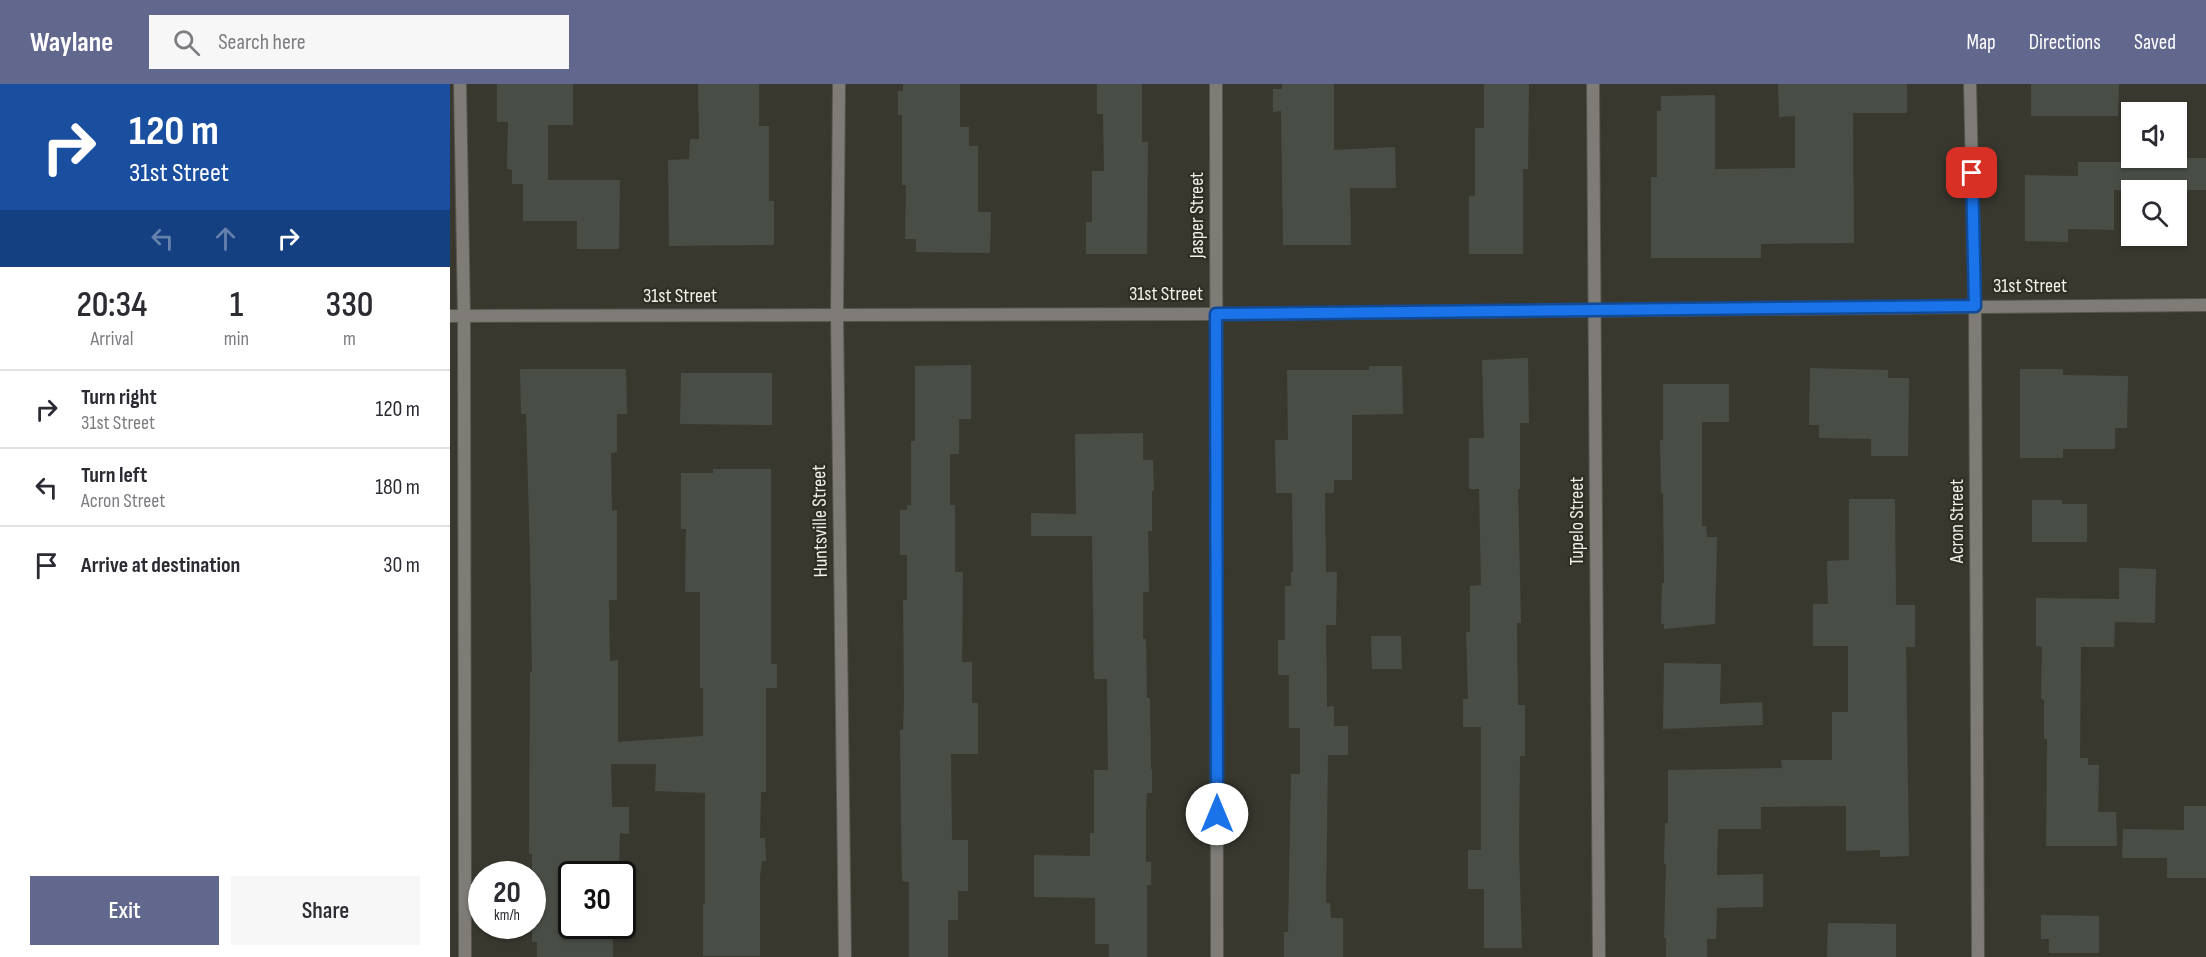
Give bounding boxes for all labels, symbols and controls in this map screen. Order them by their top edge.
search box [149,15,569,69]
text: Waylane [30,26,113,59]
icon: search [170,26,203,59]
text: Search here [218,29,306,56]
text: Map [1966,30,1996,55]
text: Directions [2029,30,2101,55]
text: Saved [2134,30,2176,55]
map controls [2121,102,2187,246]
button: sound [2121,102,2187,168]
text: 120 m [129,106,219,157]
icon: right [30,108,108,186]
pin [1946,147,1997,198]
icon: arrive [1955,156,1988,189]
text: 31st Street [129,157,229,189]
street label: Jasper Street [1185,172,1209,259]
button: search [2121,180,2187,246]
icon: left [146,222,179,255]
icon: ahead [209,222,242,255]
icon: right [272,222,305,255]
street label: 31st Street [1993,274,2067,298]
street label: 31st Street [1129,282,1203,306]
text: 20:34 [76,284,147,327]
text: 1 [230,284,243,327]
text: 330 [325,284,374,327]
street label: 31st Street [643,284,717,308]
text: Arrival [90,327,133,351]
text: min [224,327,249,351]
text: m [343,327,356,351]
text: Turn right [81,384,157,411]
icon: right [30,393,63,426]
text: 120 m [376,396,420,423]
text: 31st Street [81,411,155,435]
text: Turn left [81,462,147,489]
street label: Huntsville Street [807,464,833,578]
icon: left [30,471,63,504]
text: 180 m [375,474,420,501]
street label: Tupelo Street [1565,477,1589,565]
street label: Acron Street [1945,479,1969,564]
text: Acron Street [81,489,165,513]
icon: arrive [30,549,63,582]
text: Arrive at destination [81,552,240,579]
text: 30 m [383,552,420,579]
position arrow [1185,782,1249,846]
speed limit sign: 30 [558,861,636,939]
text: 20 [493,875,521,911]
button: Exit [30,876,219,945]
button: Share [231,876,420,945]
text: km/h [494,906,520,925]

